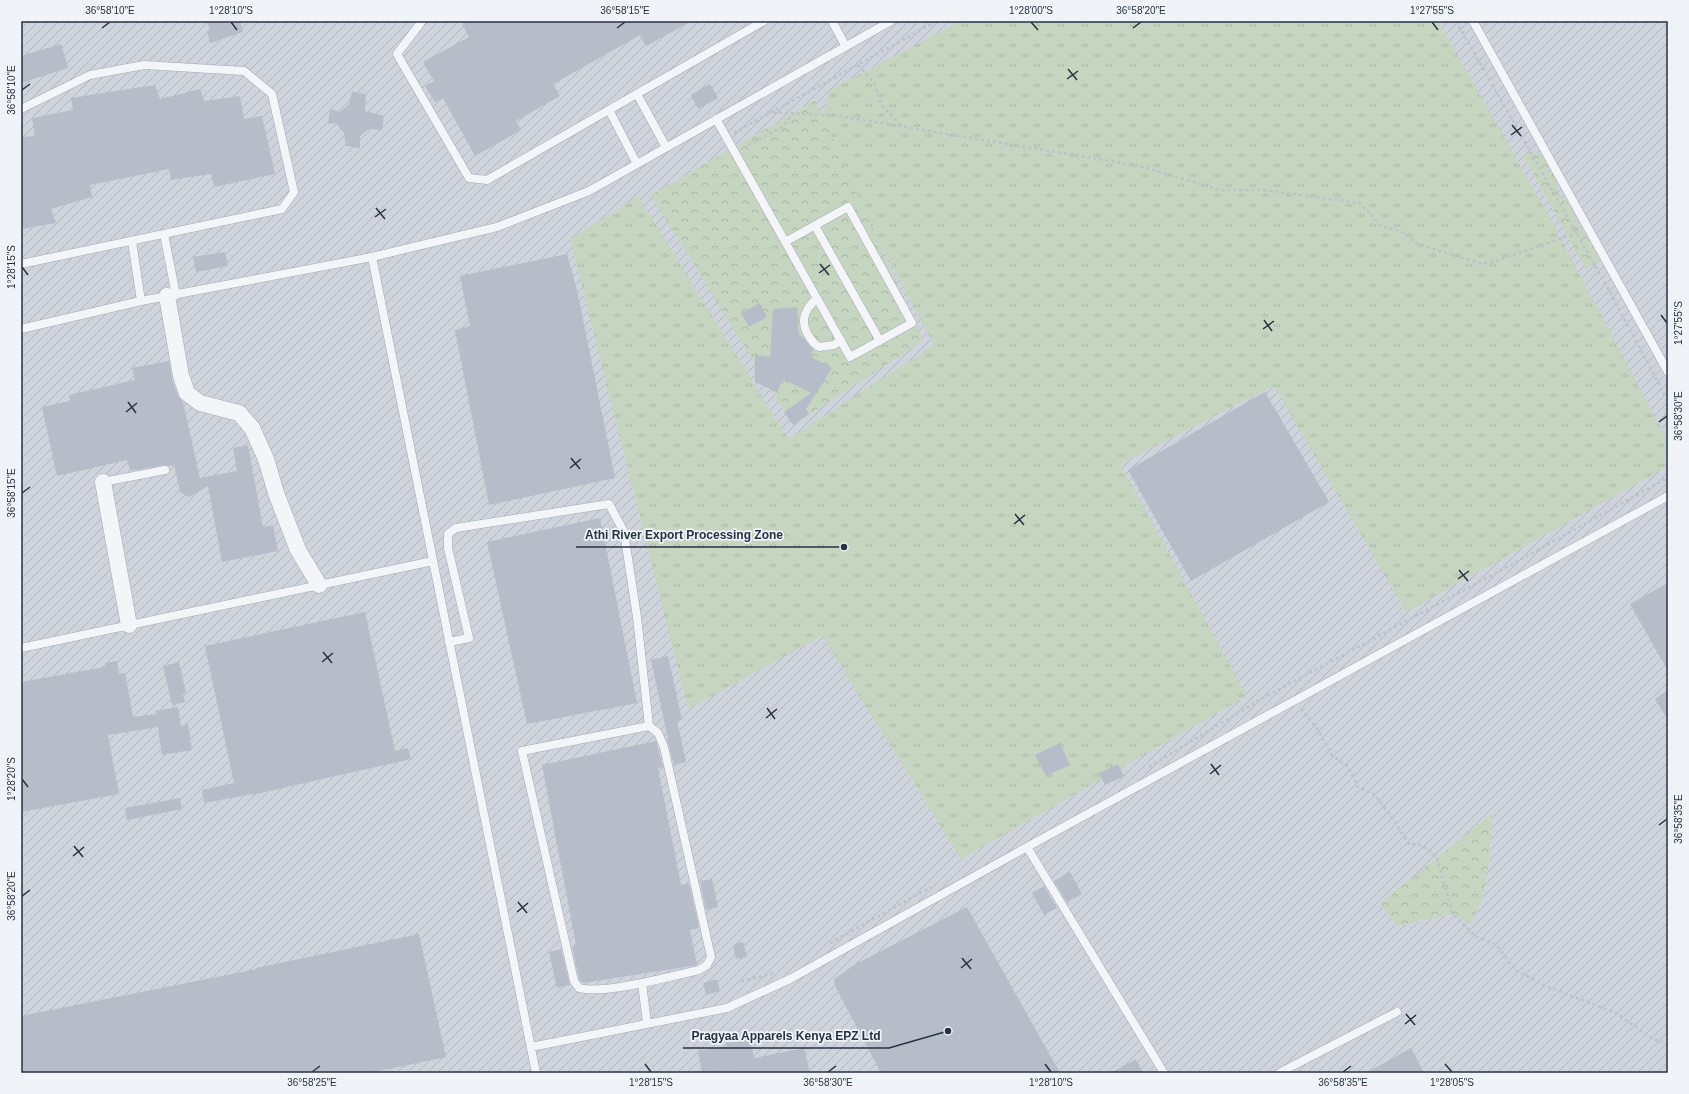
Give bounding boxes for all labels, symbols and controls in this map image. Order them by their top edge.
text: 36°58'10"E [85,5,135,16]
text: 1°28'10"S [209,5,253,16]
text: 36°58'15"E [600,5,650,16]
text: 1°28'00"S [1009,5,1053,16]
text: 36°58'20"E [1116,5,1166,16]
text: 1°27'55"S [1410,5,1454,16]
text: 36°58'10"E [6,65,17,115]
text: 1°28'15"S [6,245,17,289]
text: 1°27'55"S [1673,301,1684,345]
text: 36°58'30"E [1673,391,1684,441]
text: 36°58'15"E [6,468,17,518]
callout: Athi River Export Processing Zone [576,523,791,547]
text: Athi River Export Processing Zone [585,528,783,542]
text: 1°28'20"S [6,757,17,801]
text: 36°58'35"E [1673,794,1684,844]
text: 36°58'20"E [6,871,17,921]
callout: Pragyaa Apparels Kenya EPZ Ltd [683,1024,889,1048]
text: Pragyaa Apparels Kenya EPZ Ltd [692,1029,880,1043]
text: 36°58'25"E [287,1077,337,1088]
text: 1°28'15"S [629,1077,673,1088]
text: 36°58'30"E [803,1077,853,1088]
text: 1°28'10"S [1029,1077,1073,1088]
text: 36°58'35"E [1318,1077,1368,1088]
text: 1°28'05"S [1430,1077,1474,1088]

